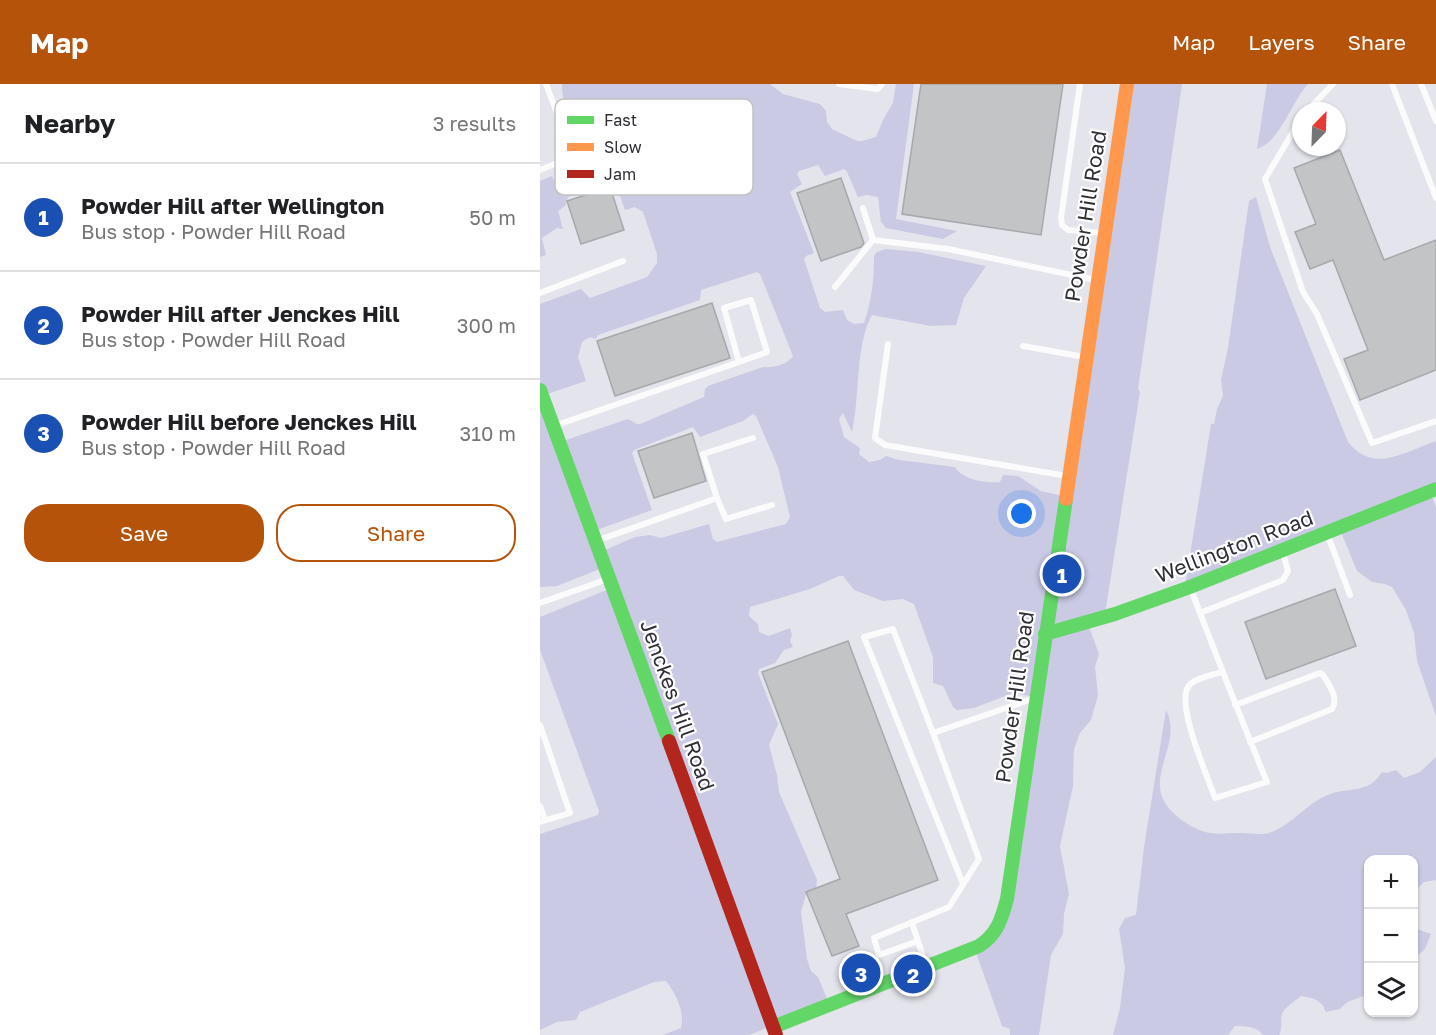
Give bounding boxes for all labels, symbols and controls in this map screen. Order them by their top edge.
text: Map [30,26,88,59]
text: Map [1172,29,1215,55]
text: Layers [1248,29,1315,55]
text: Share [1348,29,1406,55]
legend [555,99,753,195]
north arrow [1292,102,1346,156]
text: Nearby [24,108,115,139]
text: Fast [604,110,637,130]
text: 3 results [433,111,516,135]
street label: Powder Hill Road [1059,129,1111,303]
text: Slow [604,137,642,157]
text: Jam [604,164,636,184]
text: Powder Hill after Wellington [81,192,384,219]
text: 1 [38,205,49,229]
text: 50 m [469,205,516,229]
text: Bus stop · Powder Hill Road [81,219,346,243]
text: Powder Hill after Jenckes Hill [81,300,400,327]
text: 2 [37,313,50,337]
text: 300 m [457,313,516,337]
text: Bus stop · Powder Hill Road [81,327,346,351]
text: Powder Hill before Jenckes Hill [81,408,417,435]
text: 3 [37,421,50,445]
text: 310 m [460,421,516,445]
text: Bus stop · Powder Hill Road [81,435,346,459]
your location [1007,499,1036,528]
button: Save [24,504,264,562]
button: Share [276,504,516,562]
street label: Wellington Road [1151,504,1317,588]
pin: 1 [1042,552,1082,596]
street label: Powder Hill Road [989,610,1039,784]
street label: Jenckes Hill Road [635,616,721,794]
map controls [1364,855,1418,1017]
button: + [1364,855,1418,909]
button: − [1364,909,1418,963]
pin: 3 [842,950,880,996]
pin: 2 [894,952,932,996]
button: layers [1364,963,1418,1017]

